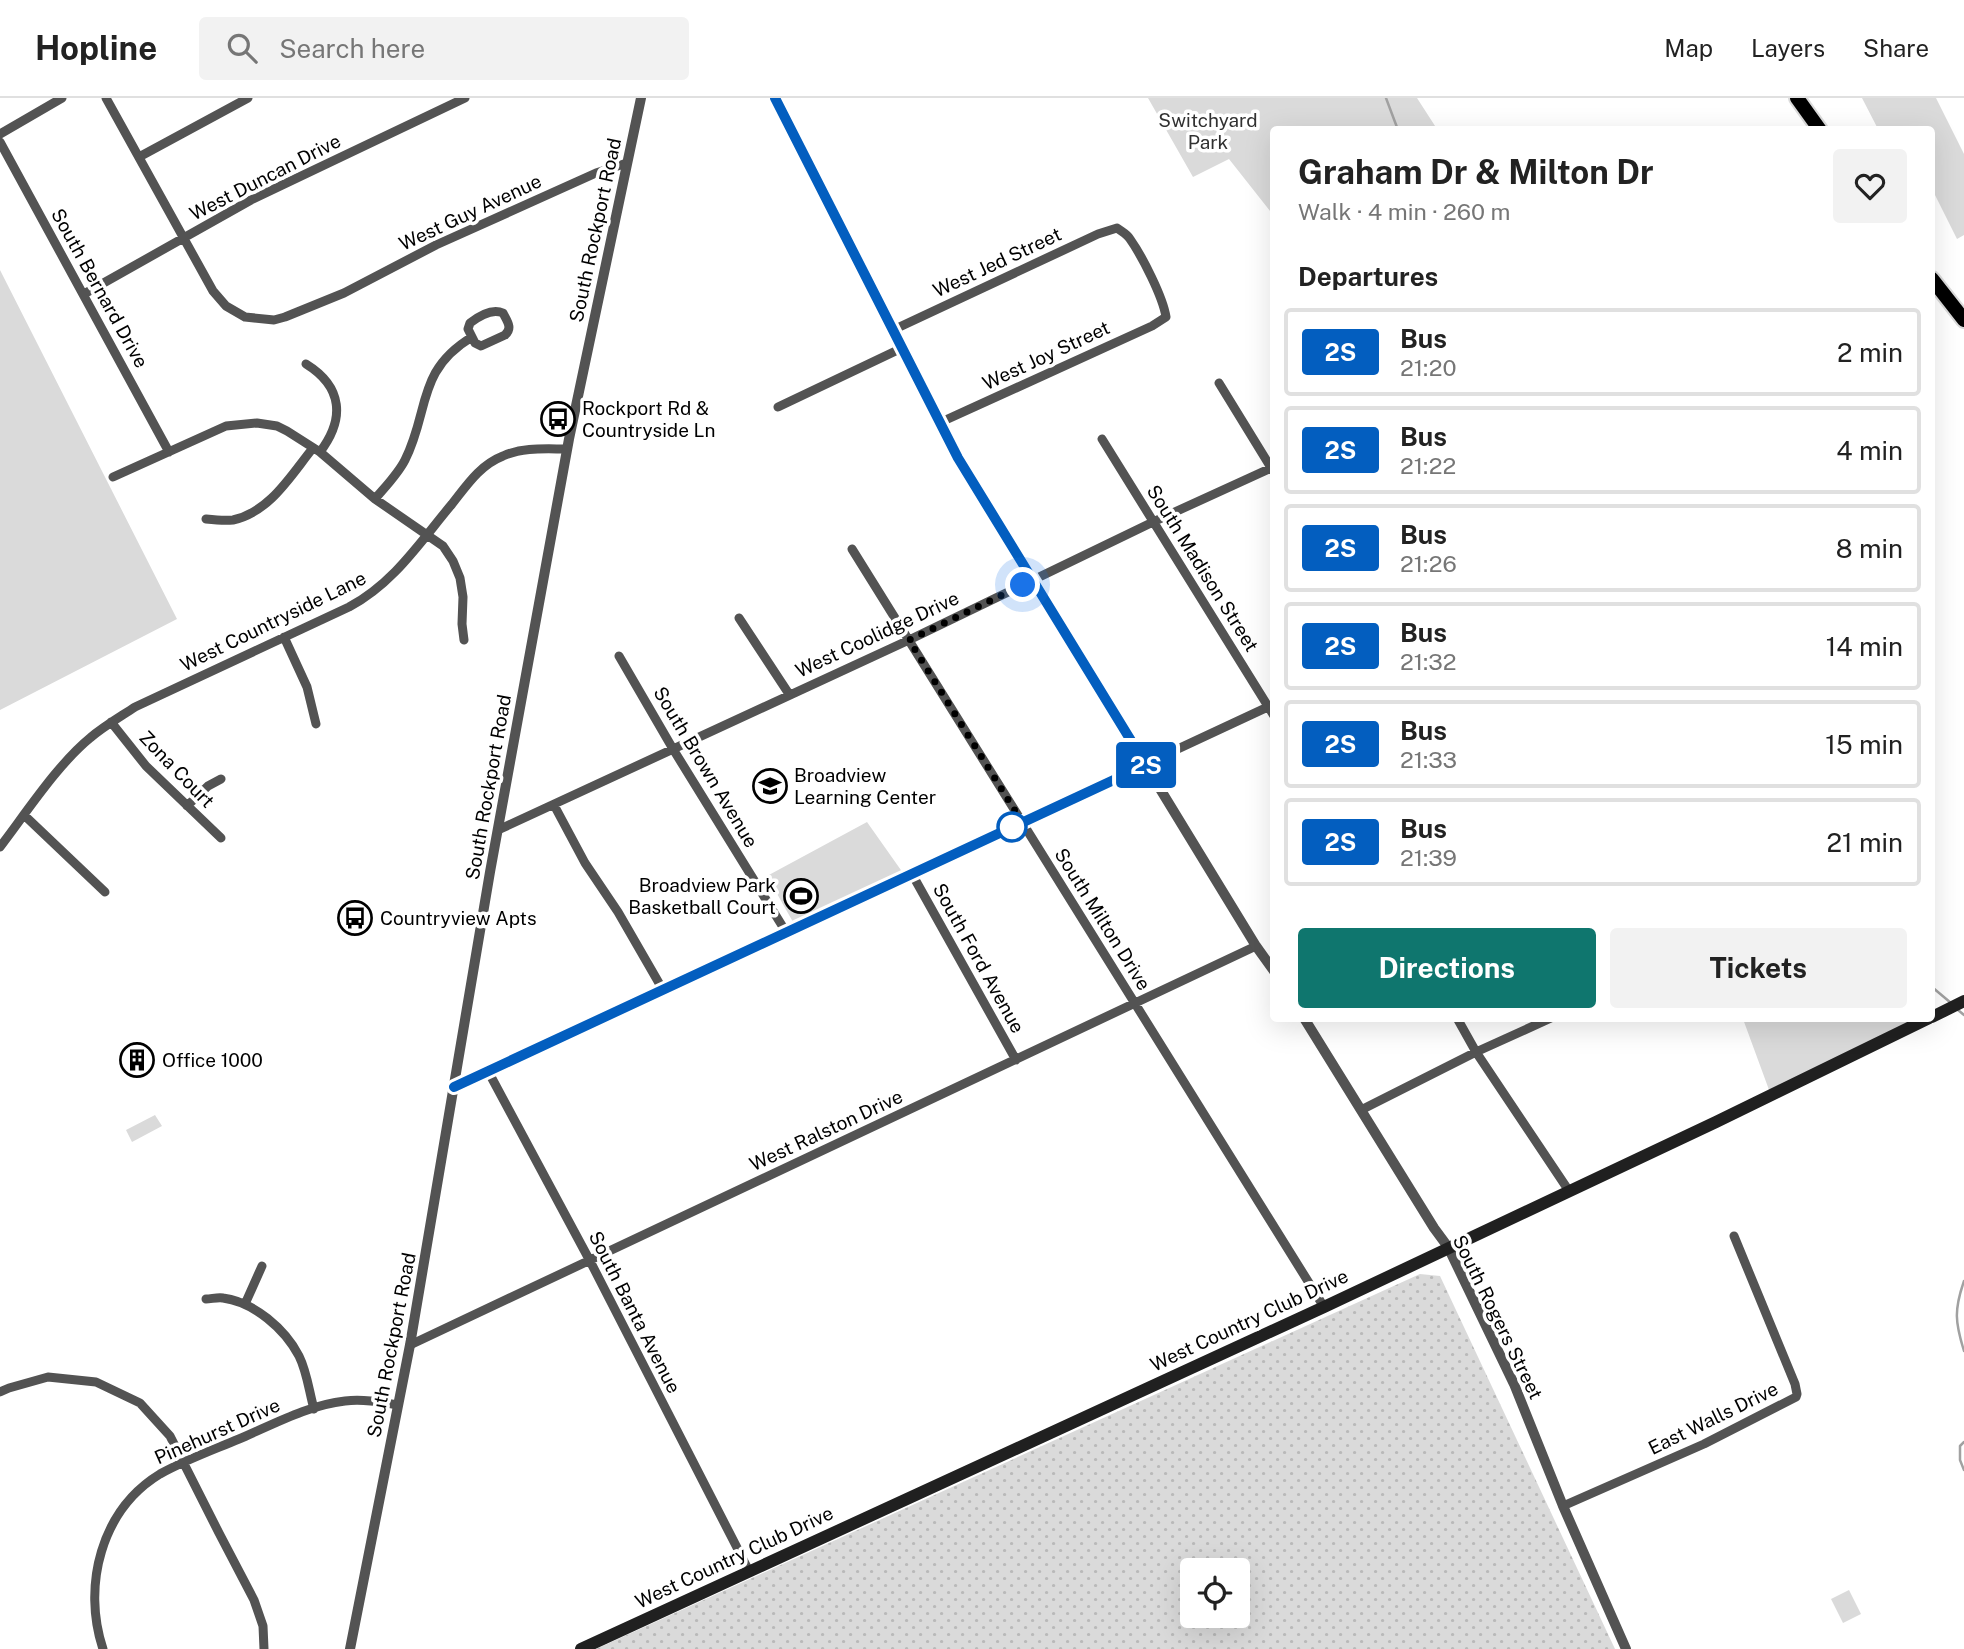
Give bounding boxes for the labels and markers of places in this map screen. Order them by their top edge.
place label: Rockport Rd & Countryside Ln [582,397,715,441]
bus stop icon: Rockport Rd & Countryside Ln [539,400,577,438]
place label: Broadview Learning Center [794,764,936,808]
school or university icon: Broadview Learning Center [751,767,789,805]
unlabelled marker [997,812,1027,842]
place label: Broadview Park Basketball Court [628,874,776,918]
sports icon: Broadview Park Basketball Court [782,877,820,915]
bus stop icon: Countryview Apts [336,899,374,937]
place label: Countryview Apts [380,907,537,929]
building icon: Office 1000 [118,1041,156,1079]
place label: Office 1000 [162,1049,263,1071]

